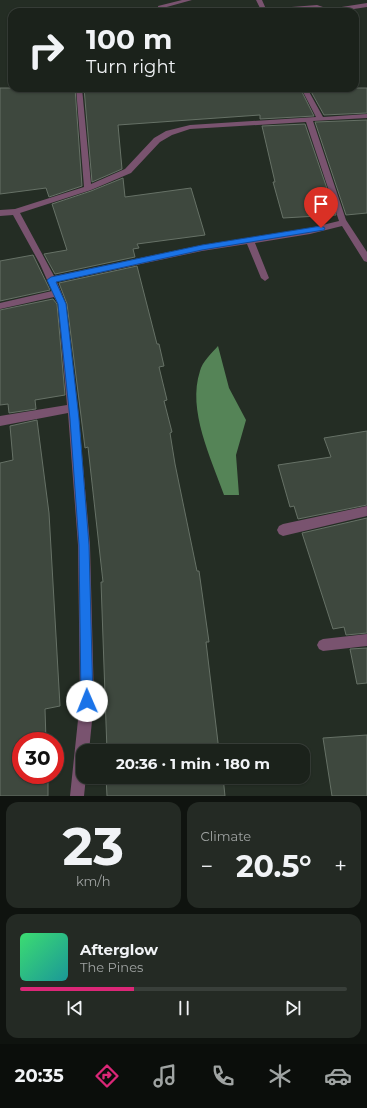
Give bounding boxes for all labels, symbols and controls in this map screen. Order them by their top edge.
text: 100 m [86,22,172,56]
icon: right [20,24,72,76]
text: Turn right [86,56,176,78]
pin [304,187,338,228]
icon: arrive [310,193,332,215]
position arrow [66,680,108,722]
speed limit sign: 30 [12,732,64,784]
text: 20:36 · 1 min · 180 m [116,754,270,773]
text: 23 [63,815,124,878]
text: Climate [201,828,251,844]
text: 20.5° [236,848,312,885]
text: − [201,853,213,880]
text: + [334,853,347,880]
text: km/h [76,873,111,889]
text: Afterglow [80,940,158,959]
text: The Pines [80,959,143,975]
icon: previous [64,997,86,1019]
icon: pause [173,997,195,1019]
icon: next [282,997,304,1019]
icon: directions [93,1062,121,1090]
icon: music [151,1062,179,1090]
icon: phone [209,1062,237,1090]
icon: climate [266,1062,294,1090]
icon: car [324,1062,352,1090]
text: 20:35 [15,1065,64,1087]

